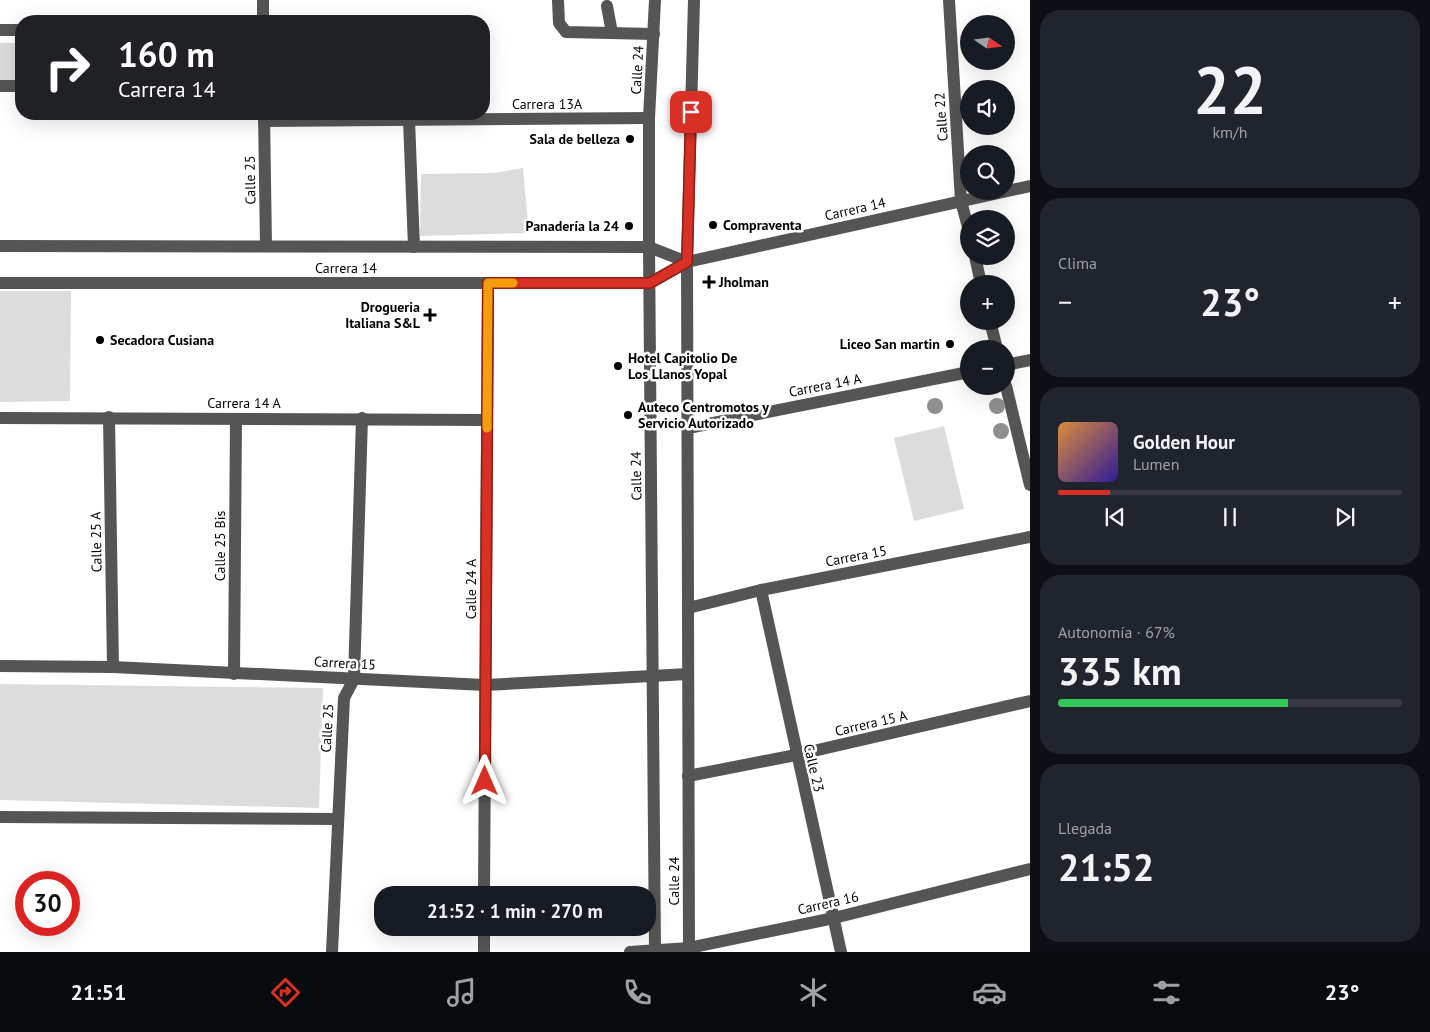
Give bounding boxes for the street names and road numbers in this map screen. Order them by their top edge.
street label: Calle 24 [627,45,647,95]
street label: Calle 22 [930,92,952,142]
street label: Carrera 13A [512,95,583,113]
street label: Calle 25 [241,155,259,205]
street label: Carrera 14 [823,193,888,225]
street label: Carrera 14 [315,259,377,277]
street label: Carrera 14 A [787,369,864,401]
street label: Carrera 14 A [207,394,282,412]
street label: Calle 24 [627,451,645,501]
street label: Calle 25 A [86,511,106,572]
street label: Calle 25 Bis [211,511,229,581]
street label: Carrera 15 [824,541,888,571]
street label: Calle 24 A [462,558,480,619]
street label: Carrera 15 [314,652,376,674]
street label: Calle 25 [317,703,337,753]
street label: Carrera 15 A [833,706,910,740]
street label: Calle 23 [800,742,828,794]
street label: Calle 24 [665,856,683,906]
street label: Carrera 16 [796,887,860,919]

